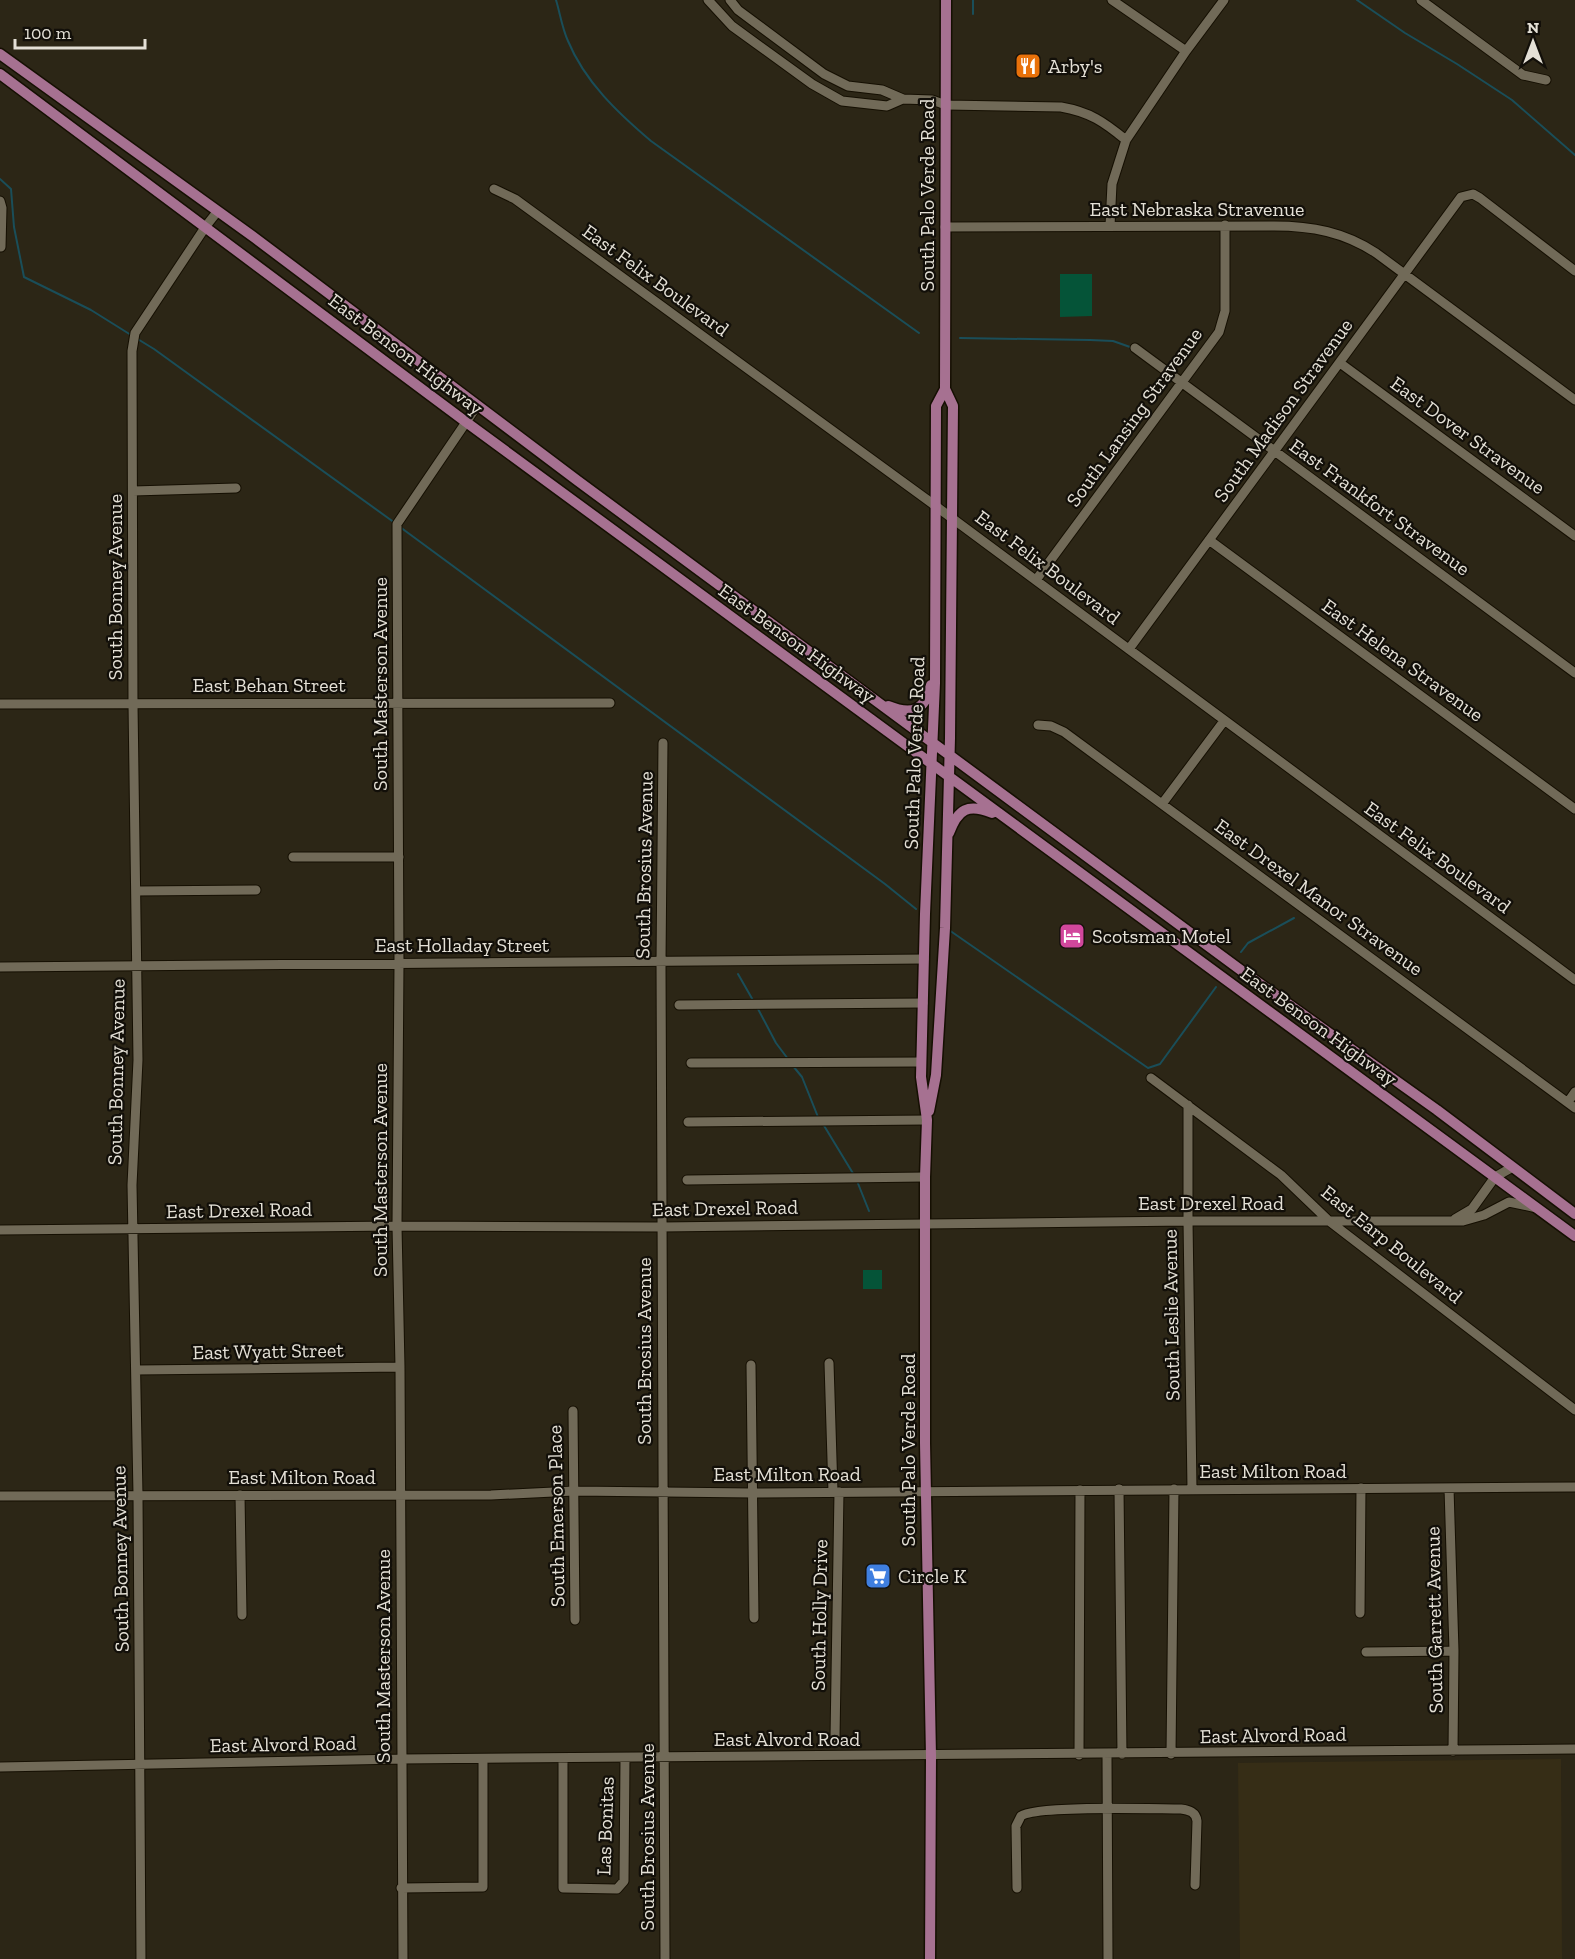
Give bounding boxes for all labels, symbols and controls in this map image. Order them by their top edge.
scale bar [15,12,146,50]
north arrow [1503,12,1563,72]
text: N [1527,18,1539,37]
text: 100 m [24,22,72,44]
restaurant icon: Arby's [1013,51,1043,81]
place label: Arby's [1048,54,1103,78]
street label: South Palo Verde Road [915,99,939,291]
street label: East Nebraska Stravenue [1090,197,1305,221]
street label: East Felix Boulevard [578,219,734,341]
street label: East Benson Highway [324,288,489,420]
street label: South Madison Stravenue [1208,314,1358,506]
street label: South Lansing Stravenue [1061,323,1207,511]
street label: East Dover Stravenue [1386,371,1550,499]
street label: East Frankfort Stravenue [1285,433,1475,581]
street label: South Bonney Avenue [103,494,127,680]
street label: East Felix Boulevard [971,505,1125,629]
street label: South Masterson Avenue [368,577,392,791]
street label: East Benson Highway [714,578,880,708]
street label: East Helena Stravenue [1318,593,1488,727]
street label: South Palo Verde Road [899,656,929,850]
street label: East Behan Street [192,673,346,697]
street label: South Brosius Avenue [630,771,658,959]
street label: East Felix Boulevard [1360,796,1516,918]
street label: East Drexel Manor Stravenue [1210,813,1428,981]
hotel icon: Scotsman Motel [1057,921,1087,951]
place label: Scotsman Motel [1092,924,1231,948]
street label: East Holladay Street [375,933,550,957]
street label: East Benson Highway [1236,961,1402,1091]
street label: South Bonney Avenue [102,979,130,1165]
street label: South Masterson Avenue [368,1063,392,1277]
street label: East Earp Boulevard [1317,1180,1467,1308]
street label: East Drexel Road [1138,1191,1284,1215]
street label: East Drexel Road [652,1195,798,1221]
street label: East Drexel Road [166,1197,312,1223]
street label: South Leslie Avenue [1158,1229,1184,1401]
street label: South Brosius Avenue [632,1257,656,1445]
street label: East Wyatt Street [192,1338,345,1364]
street label: South Palo Verde Road [896,1354,920,1546]
street label: South Emerson Place [542,1425,570,1607]
street label: East Milton Road [1199,1459,1347,1483]
street label: East Milton Road [713,1462,861,1486]
street label: East Milton Road [228,1465,376,1489]
street label: South Bonney Avenue [106,1466,134,1652]
street label: South Garrett Avenue [1420,1526,1448,1714]
street label: South Holly Drive [806,1539,832,1691]
street label: South Masterson Avenue [371,1549,395,1763]
supermarket icon: Circle K [863,1561,893,1591]
place label: Circle K [898,1564,966,1588]
street label: East Alvord Road [1200,1722,1347,1748]
street label: East Alvord Road [714,1727,860,1751]
street label: East Alvord Road [210,1731,357,1757]
street label: South Brosius Avenue [635,1743,659,1931]
street label: Las Bonitas [591,1776,619,1876]

